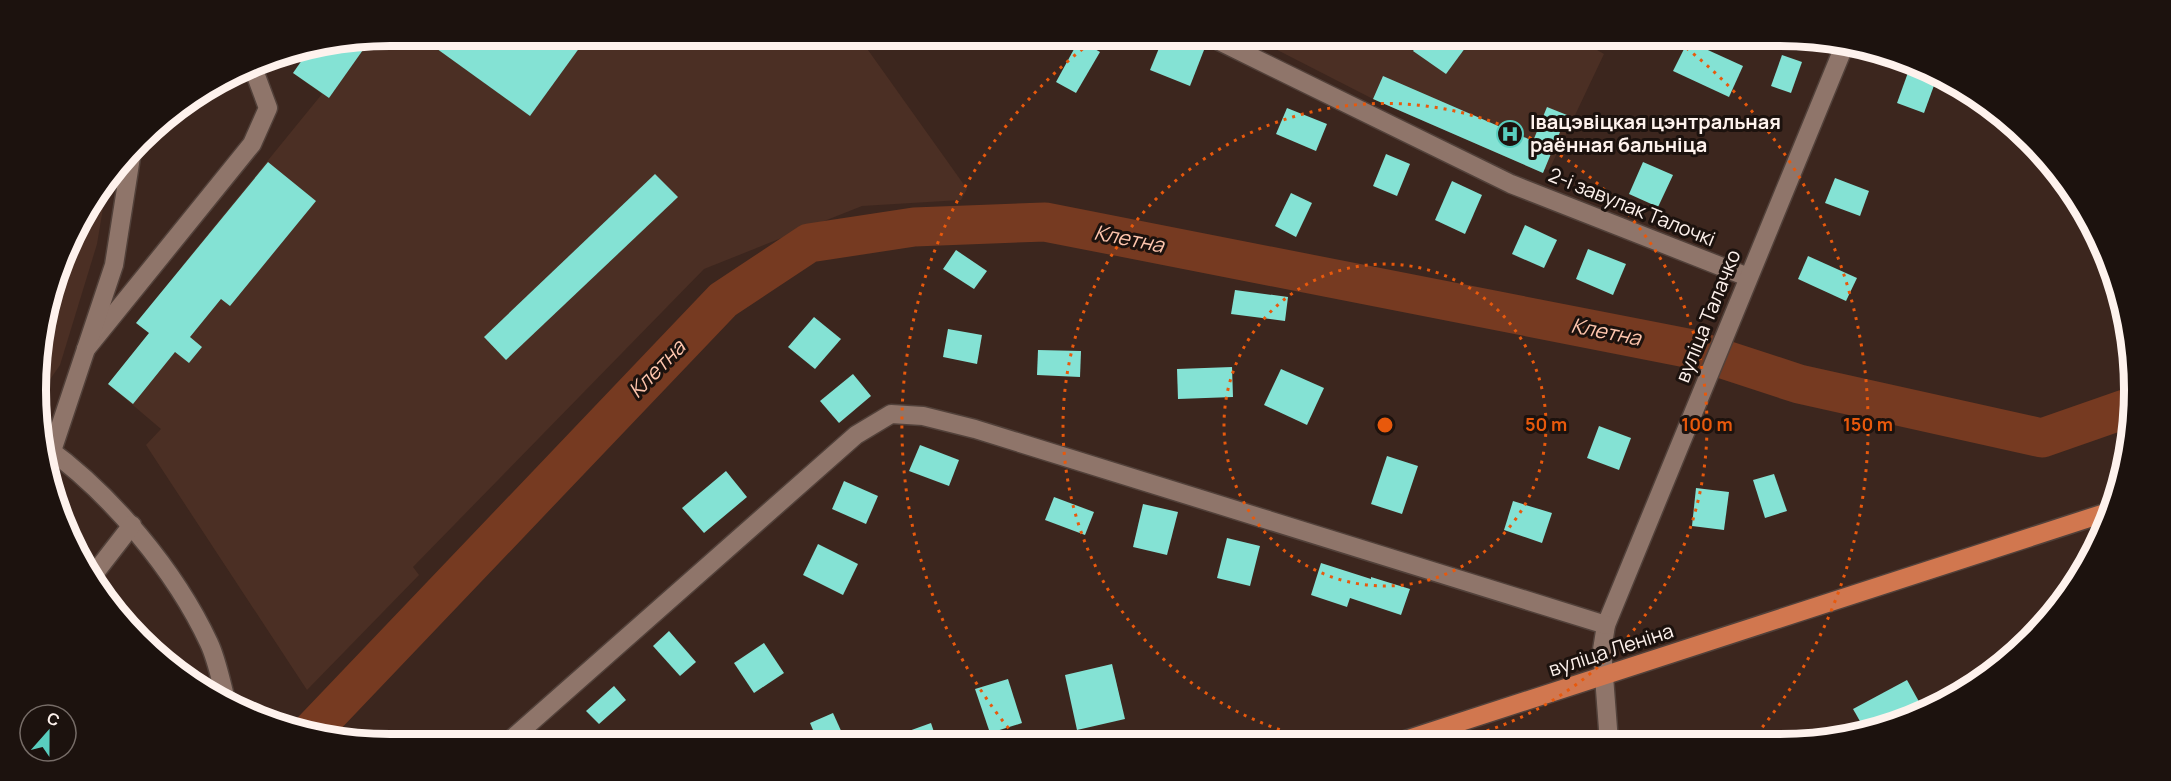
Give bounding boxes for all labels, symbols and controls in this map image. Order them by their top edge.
place label: Івацэвіцкая цэнтральная раённая бальніца [1530,108,1781,158]
hospital icon: Івацэвіцкая цэнтральная раённая бальніца [1495,119,1525,149]
street label: 2-і завулак Талочкі [1545,161,1720,252]
water label: Клетна [1092,218,1168,259]
street label: вуліца Талачко [1669,245,1747,386]
water label: Клетна [1569,311,1645,352]
water label: Клетна [622,332,692,403]
text: 50 m [1525,412,1567,436]
text: 100 m [1681,412,1733,436]
text: 150 m [1843,412,1893,436]
centre of rings [1375,415,1395,435]
street label: вуліца Леніна [1545,617,1677,682]
north arrow [18,703,78,763]
text: С [44,707,63,731]

